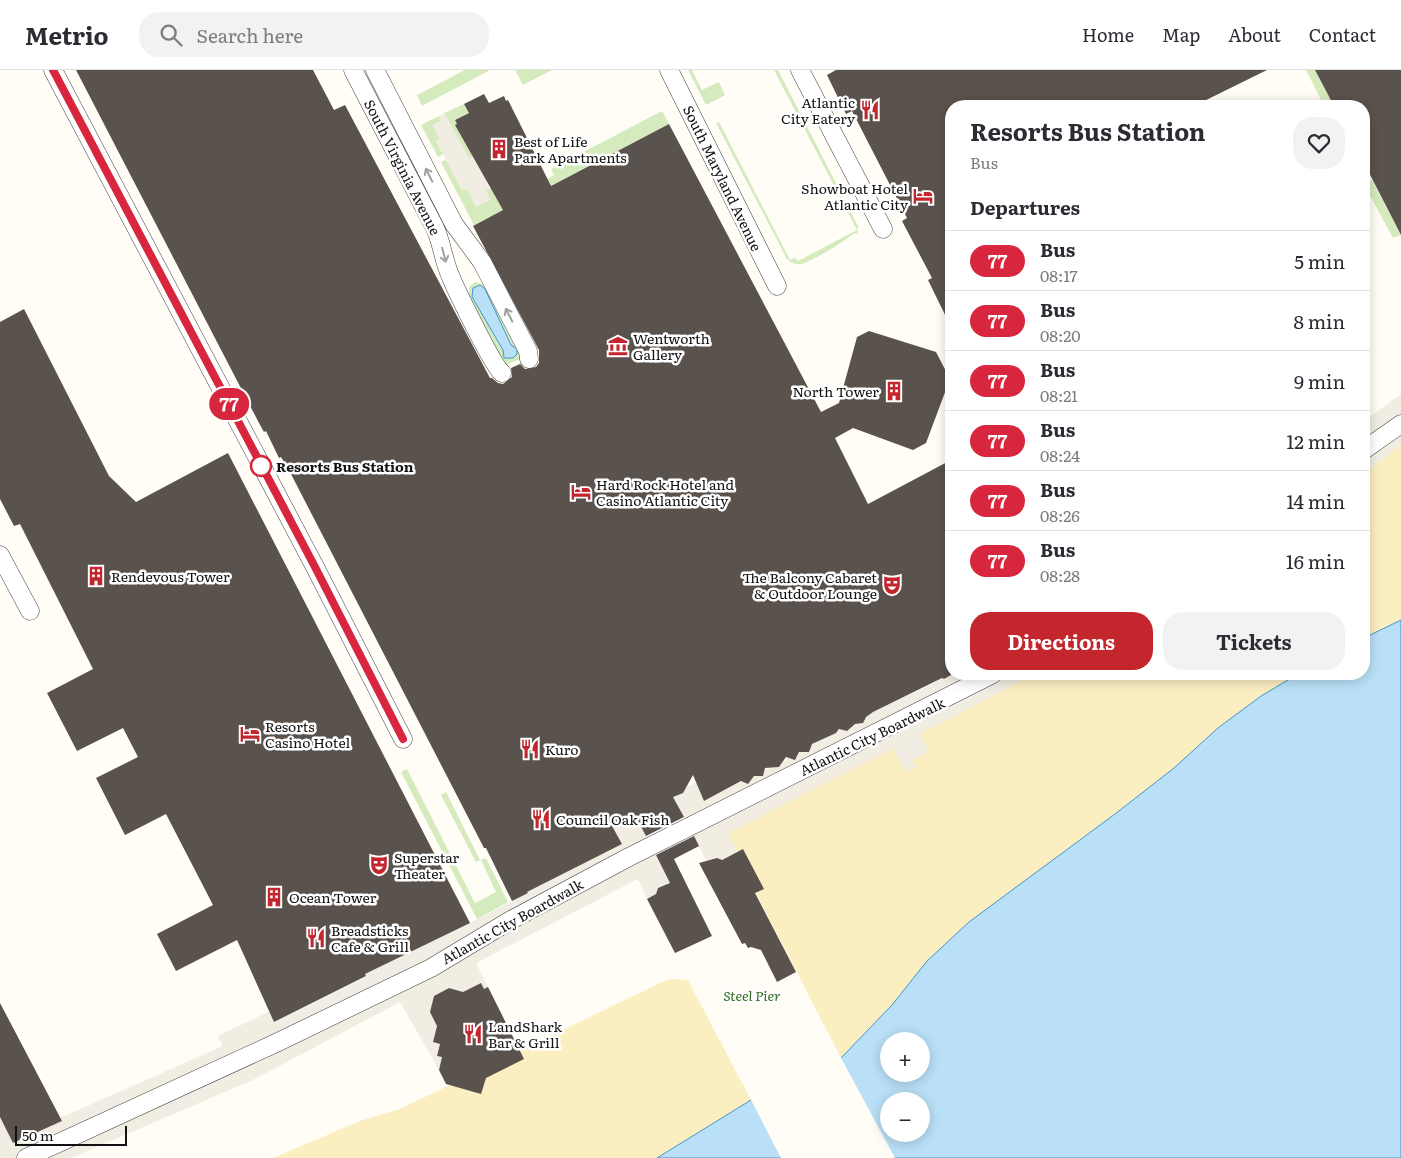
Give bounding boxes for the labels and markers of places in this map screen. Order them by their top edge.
place label: Atlantic City Eatery [781,92,856,128]
restaurant icon: Atlantic City Eatery [859,99,881,121]
place label: Best of Life Park Apartments [514,131,627,167]
building icon: Best of Life Park Apartments [488,138,510,160]
place label: Showboat Hotel Atlantic City [801,178,909,214]
hotel icon: Showboat Hotel Atlantic City [912,185,934,207]
place label: Wentworth Gallery [633,328,710,364]
museum icon: Wentworth Gallery [607,335,629,357]
building icon: North Tower [883,380,905,402]
place label: North Tower [793,381,879,401]
marker: Resorts Bus Station [250,455,272,477]
place label: Resorts Bus Station [276,456,414,476]
place label: Hard Rock Hotel and Casino Atlantic City [596,474,734,510]
hotel icon: Hard Rock Hotel and Casino Atlantic City [570,481,592,503]
building icon: Rendevous Tower [85,565,107,587]
place label: Rendevous Tower [111,566,230,586]
place label: The Balcony Cabaret & Outdoor Lounge [742,567,877,603]
theatre icon: The Balcony Cabaret & Outdoor Lounge [881,574,903,596]
place label: Resorts Casino Hotel [265,716,350,752]
hotel icon: Resorts Casino Hotel [239,723,261,745]
restaurant icon: Kuro [519,738,541,760]
place label: Kuro [545,739,579,759]
restaurant icon: Council Oak Fish [530,808,552,830]
place label: Council Oak Fish [556,809,669,829]
place label: Superstar Theater [394,847,460,883]
theatre icon: Superstar Theater [368,854,390,876]
building icon: Ocean Tower [263,886,285,908]
place label: Ocean Tower [289,887,377,907]
place label: Breadsticks Cafe & Grill [331,920,409,956]
restaurant icon: Breadsticks Cafe & Grill [305,927,327,949]
place label: LandShark Bar & Grill [488,1016,562,1052]
restaurant icon: LandShark Bar & Grill [462,1023,484,1045]

